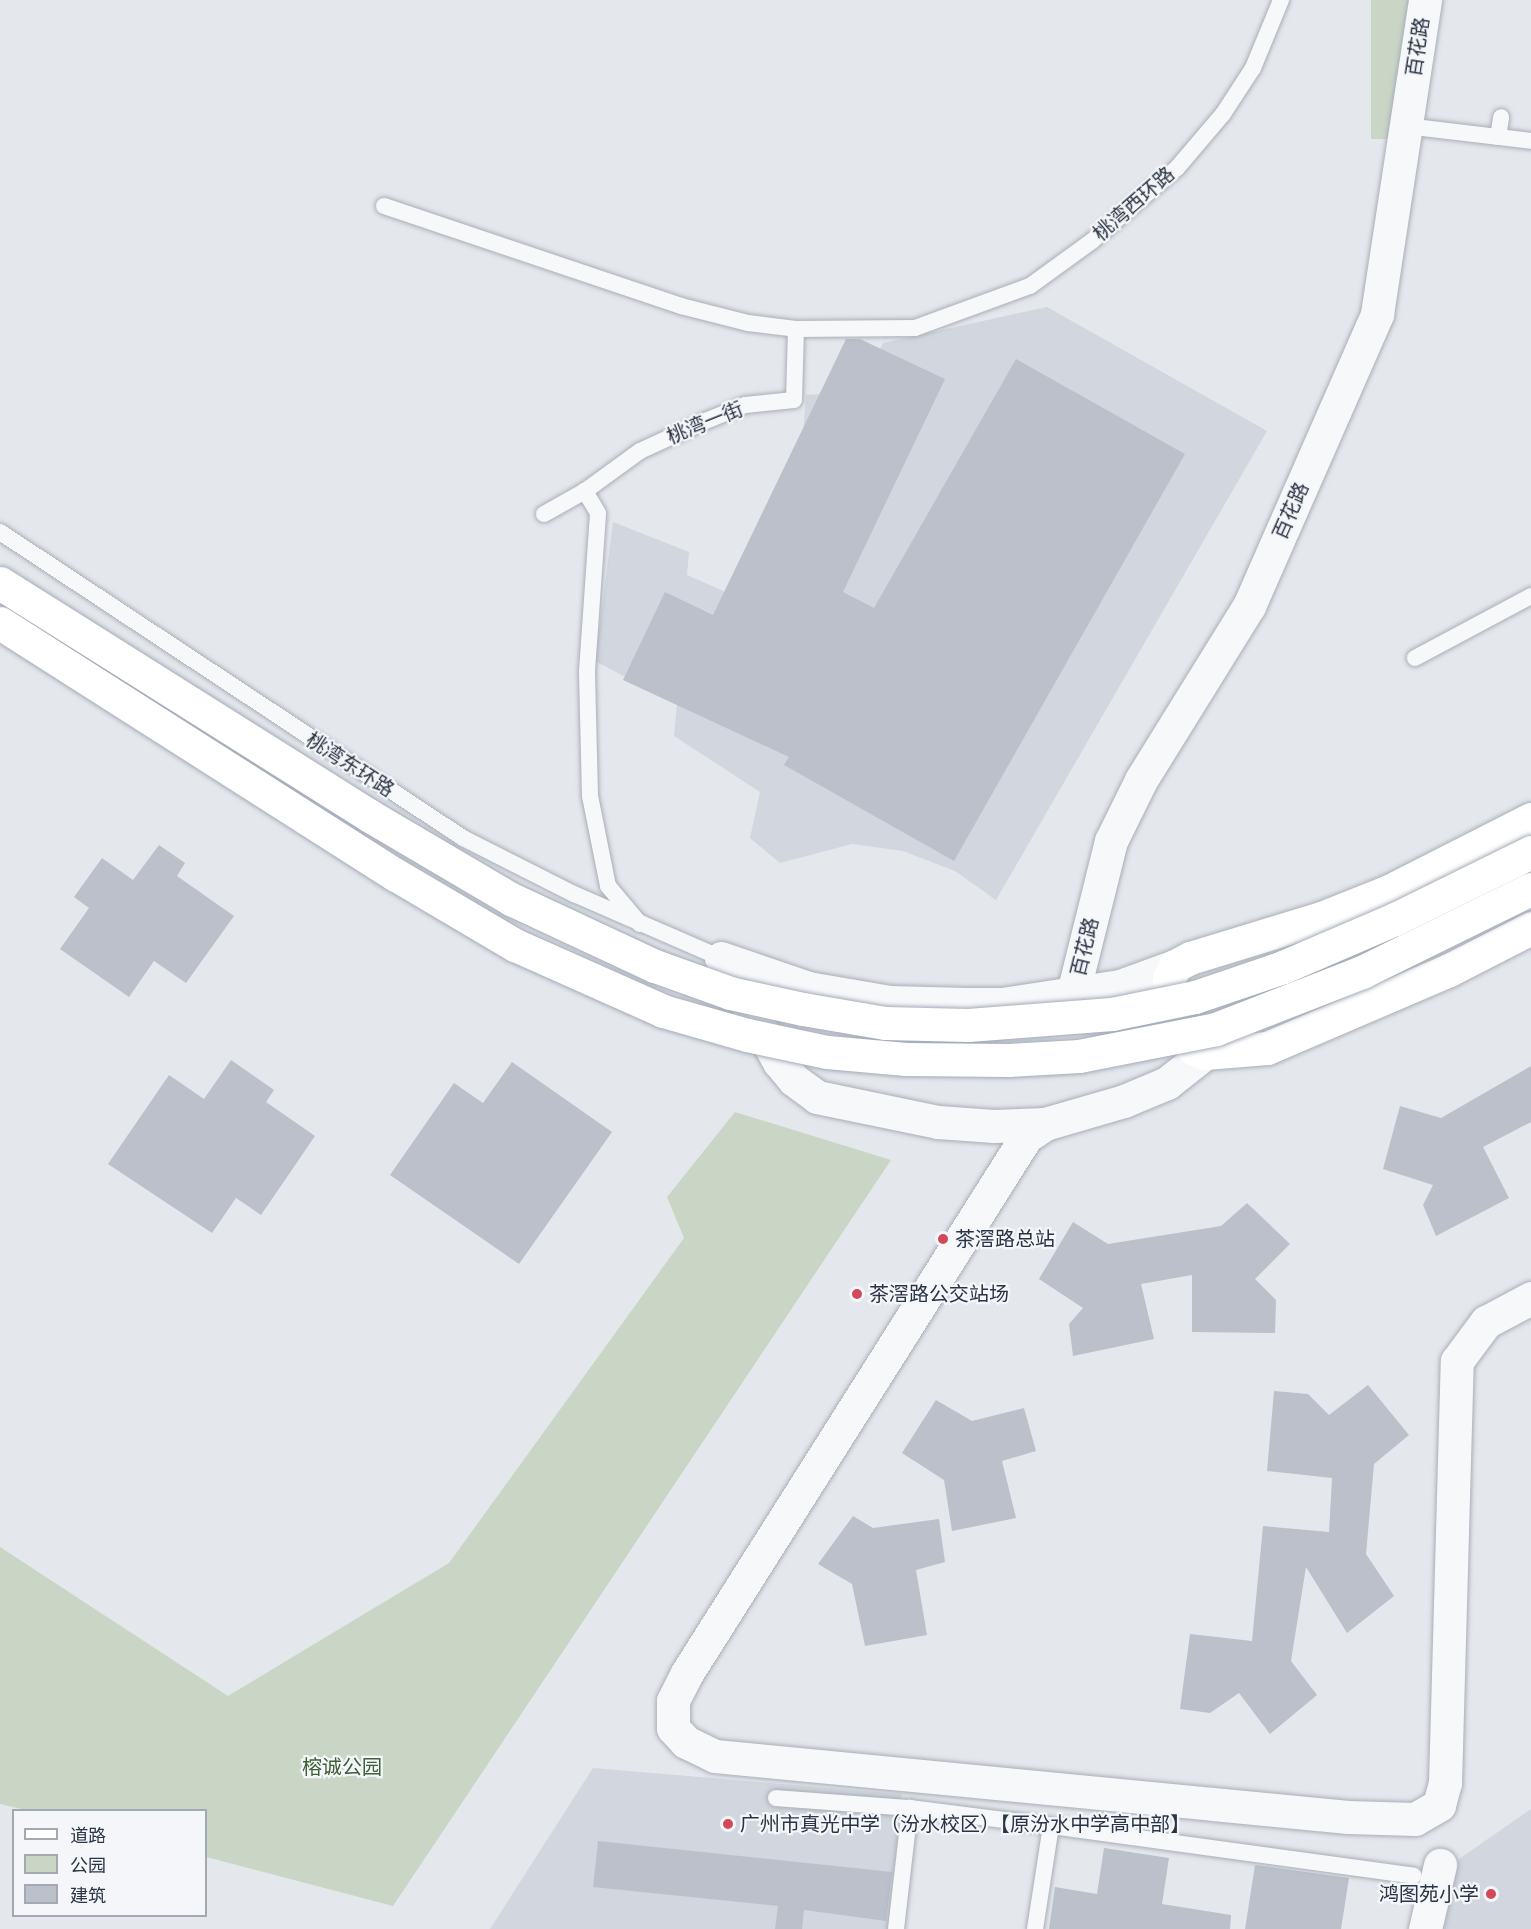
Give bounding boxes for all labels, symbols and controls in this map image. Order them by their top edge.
street label: 百花路 [1401,15,1435,79]
street label: 桃湾西环路 [1088,162,1180,246]
street label: 桃湾一街 [663,397,747,449]
street label: 百花路 [1268,479,1314,543]
street label: 桃湾东环路 [302,728,398,802]
street label: 百花路 [1066,915,1104,979]
place label: 茶滘路总站 [955,1227,1055,1251]
marker: 茶滘路总站 [936,1232,950,1246]
place label: 茶滘路公交站场 [869,1282,1009,1306]
marker: 茶滘路公交站场 [850,1287,864,1301]
park label: 榕诚公园 [302,1755,382,1779]
legend [12,1809,207,1917]
place label: 广州市真光中学（汾水校区）【原汾水中学高中部】 [740,1812,1190,1836]
marker: 广州市真光中学（汾水校区）【原汾水中学高中部】 [721,1817,735,1831]
text: 道路 [70,1825,106,1846]
text: 公园 [70,1855,106,1876]
place label: 鸿图苑小学 [1379,1882,1479,1906]
text: 建筑 [70,1885,106,1906]
marker: 鸿图苑小学 [1484,1887,1498,1901]

